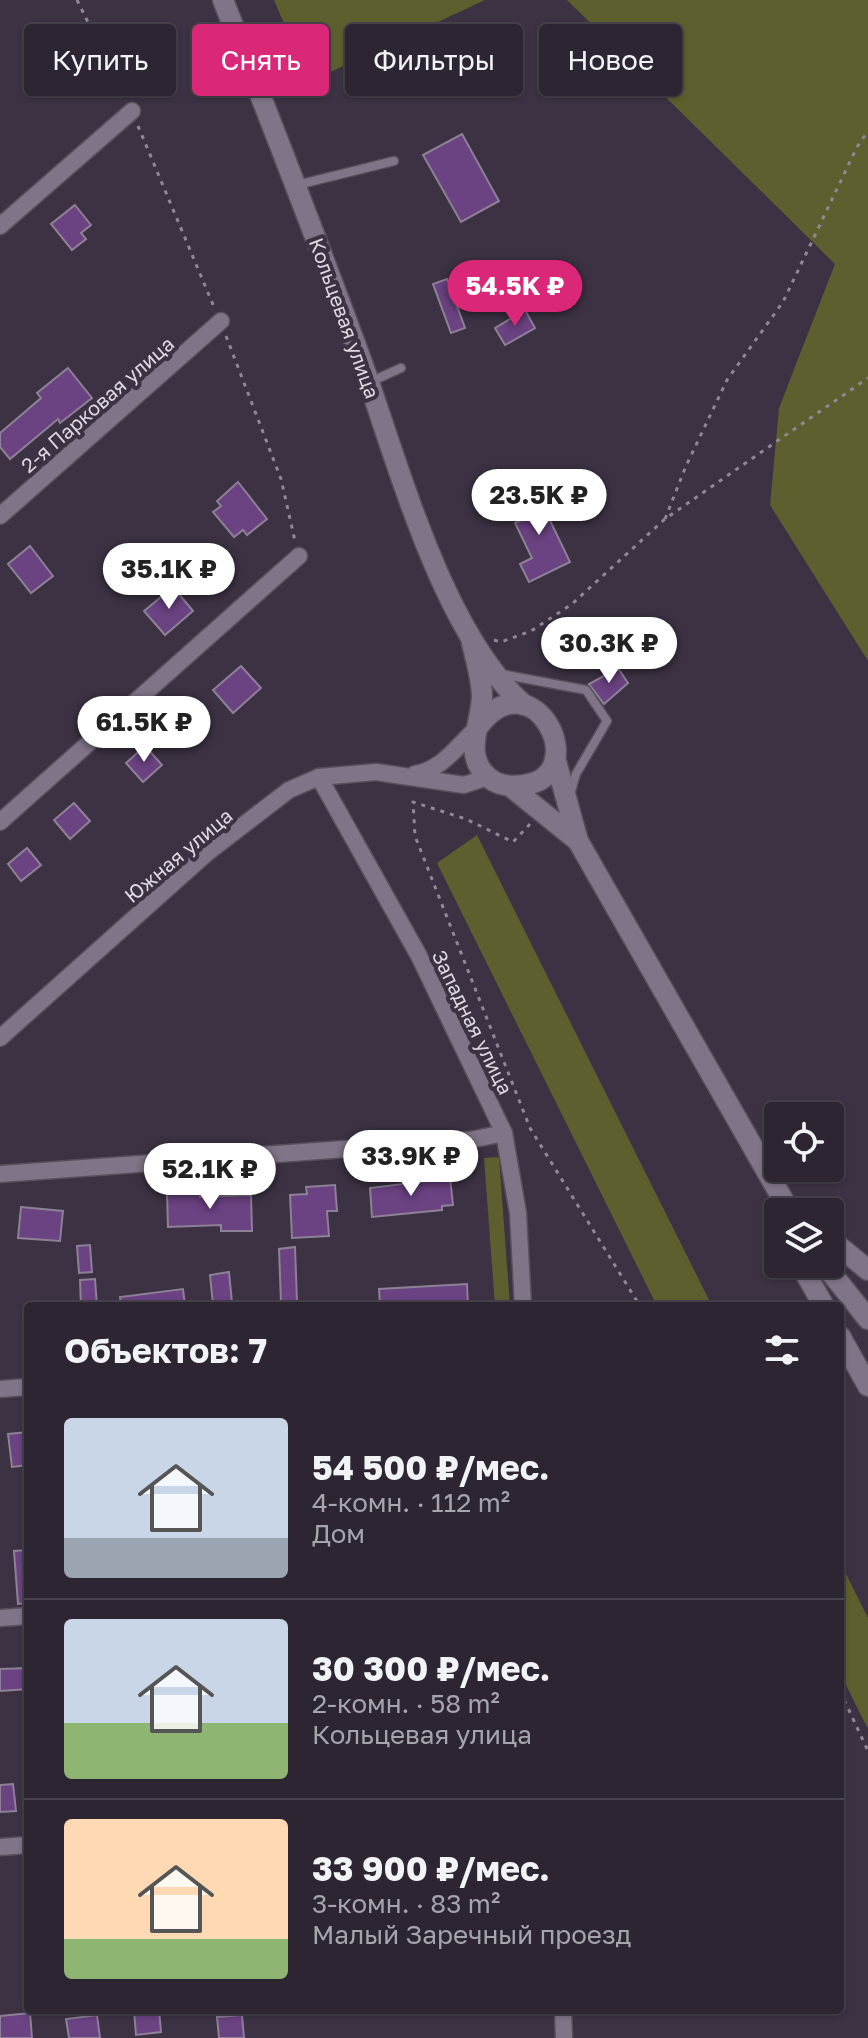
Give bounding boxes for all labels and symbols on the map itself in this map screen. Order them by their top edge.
street label: Кольцевая улица [305,234,385,402]
pin: 54.5K ₽ [441,260,589,328]
street label: 2-я Парковая улица [16,331,178,477]
pin: 23.5K ₽ [465,469,613,537]
pin: 35.1K ₽ [95,543,243,611]
pin: 30.3K ₽ [535,617,683,685]
pin: 61.5K ₽ [70,696,218,764]
street label: Южная улица [119,803,237,907]
street label: Западная улица [428,946,518,1098]
pin: 33.9K ₽ [337,1130,485,1198]
pin: 52.1K ₽ [136,1143,284,1211]

